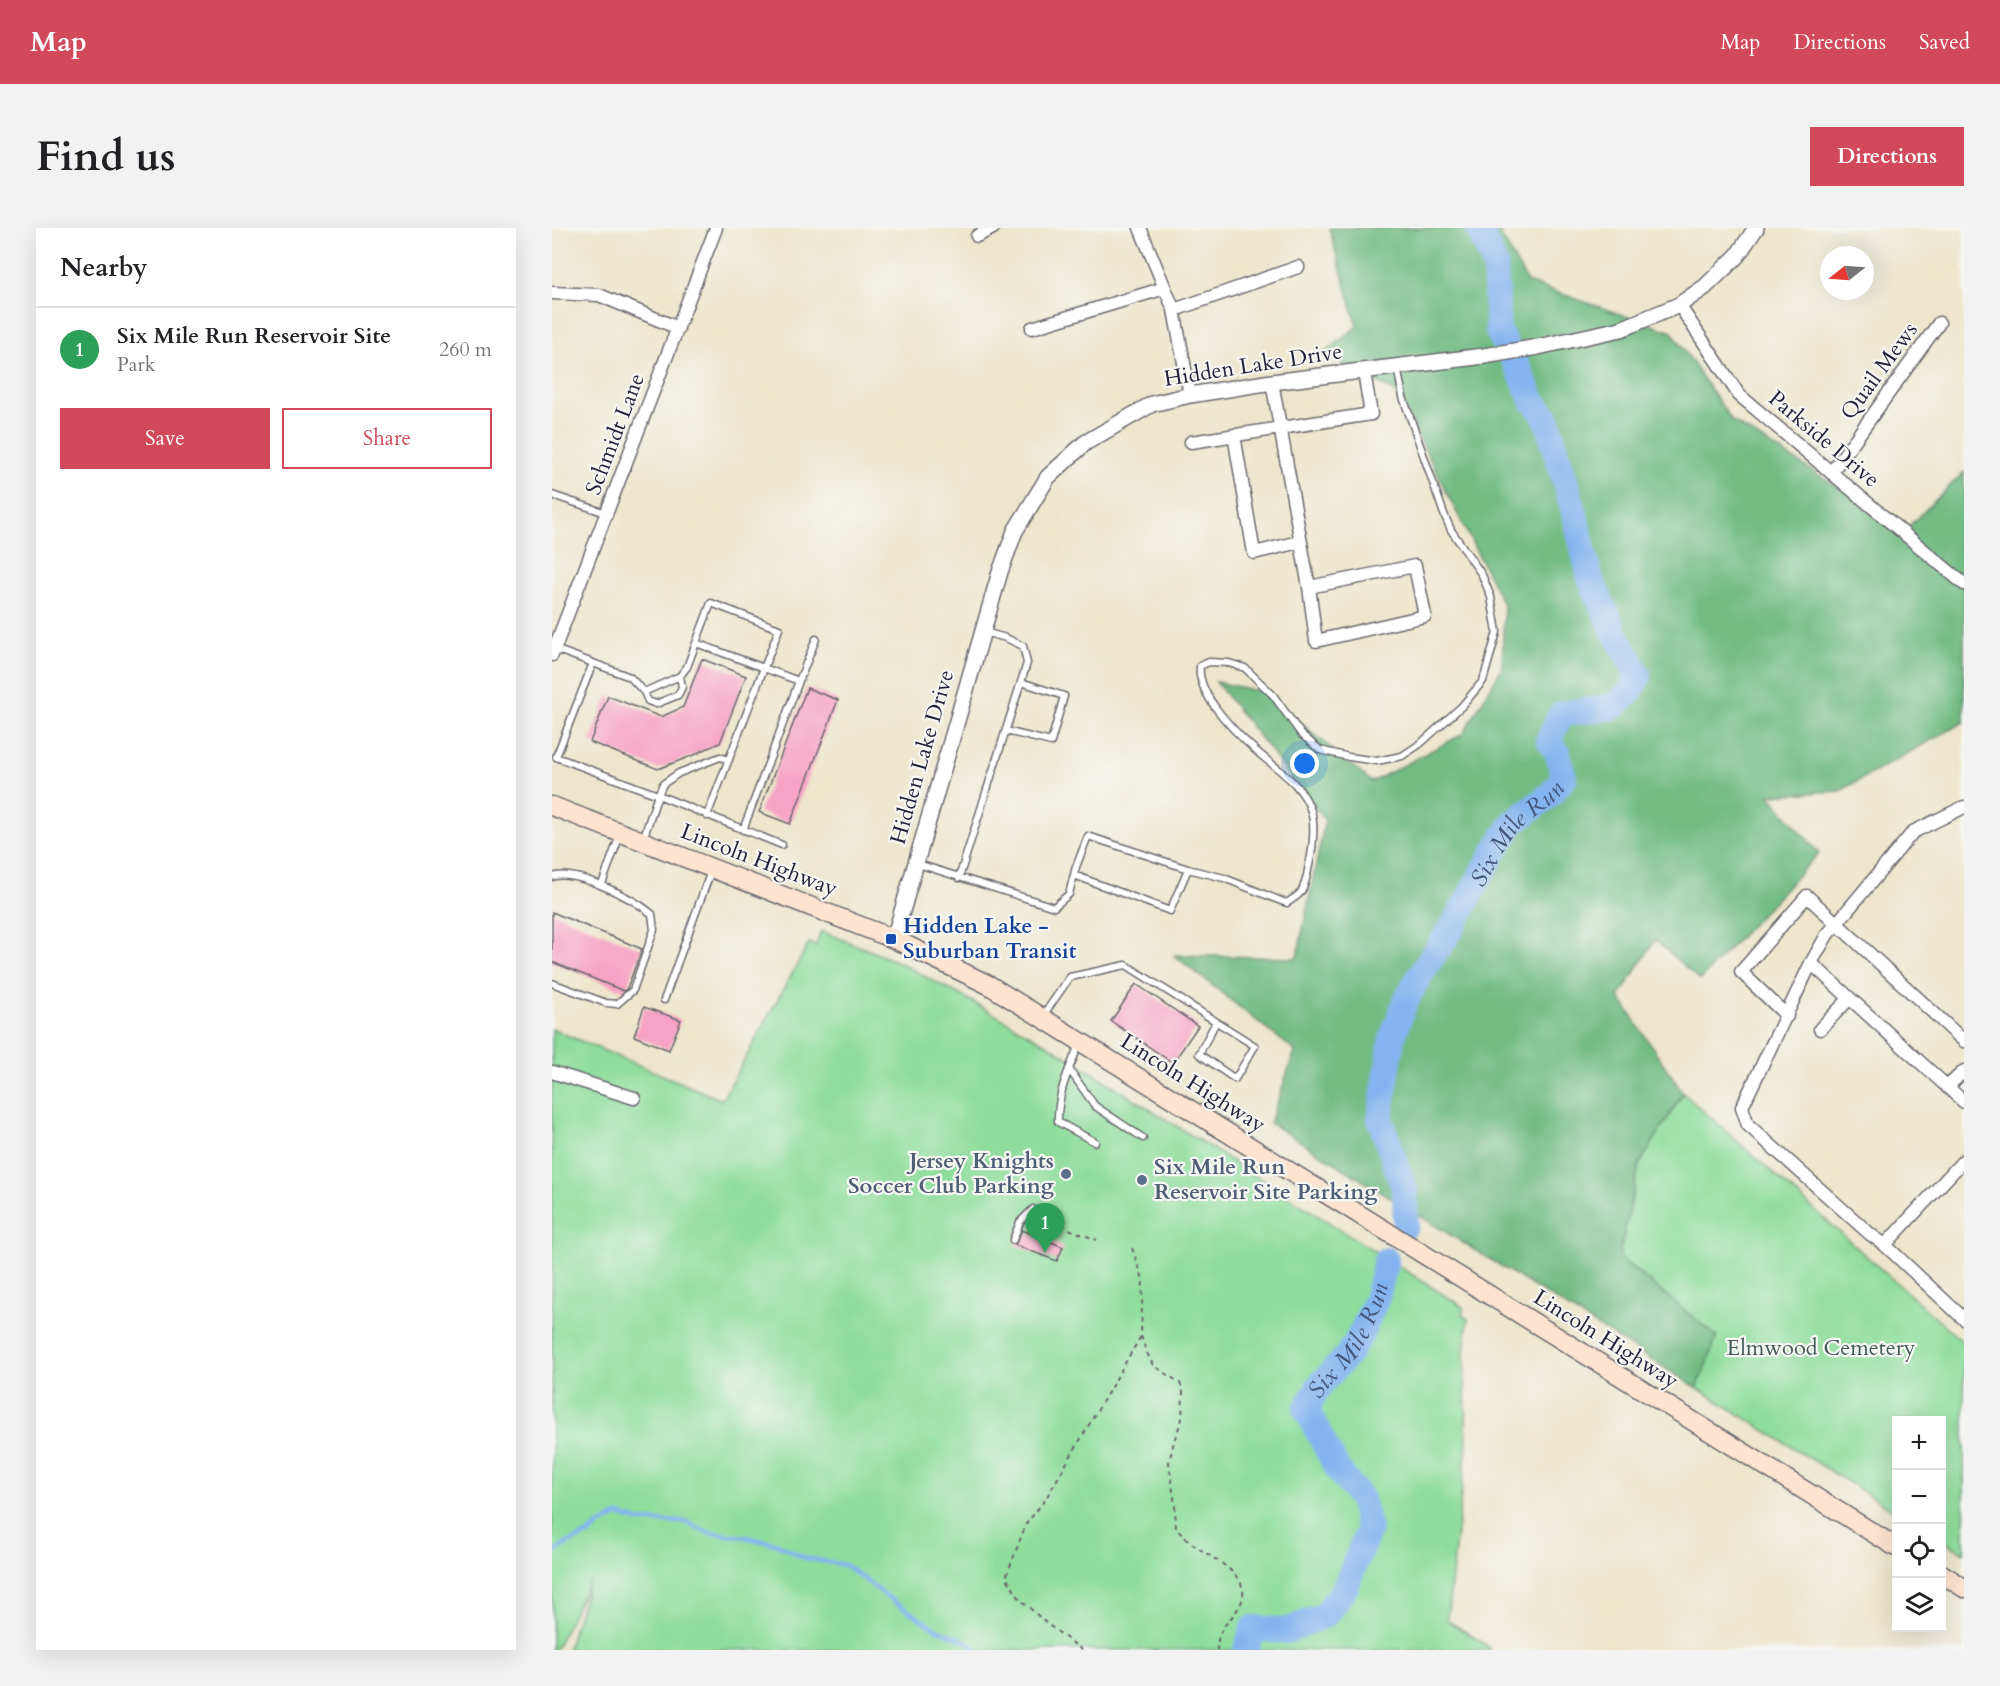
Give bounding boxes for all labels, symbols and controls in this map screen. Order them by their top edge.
text: Map [30,23,87,61]
text: Map [1720,28,1760,57]
text: Directions [1793,28,1886,57]
text: Saved [1919,28,1970,57]
button: Directions [1810,127,1964,186]
text: Find us [36,128,176,185]
north arrow [1820,246,1874,300]
text: Nearby [60,250,148,285]
street label: Quail Mews [1833,316,1925,426]
text: Six Mile Run Reservoir Site [117,321,391,351]
text: 1 [74,336,85,363]
text: 260 m [439,336,492,363]
street label: Hidden Lake Drive [1162,336,1344,394]
text: Park [117,351,155,378]
street label: Schmidt Lane [578,369,652,499]
street label: Parkside Drive [1762,384,1886,494]
button: Save [60,408,270,469]
button: Share [282,408,492,469]
street label: Hidden Lake Drive [883,666,961,848]
your location [1290,749,1319,778]
water label: Six Mile Run [1462,773,1572,892]
street label: Lincoln Highway [676,816,842,904]
place label: Hidden Lake - Suburban Transit [903,911,1077,966]
marker: Hidden Lake - Suburban Transit [884,932,898,946]
street label: Lincoln Highway [1115,1026,1272,1140]
place label: Jersey Knights Soccer Club Parking [848,1146,1055,1201]
place label: Six Mile Run Reservoir Site Parking [1154,1152,1378,1207]
marker: Jersey Knights Soccer Club Parking [1059,1167,1073,1181]
marker: Six Mile Run Reservoir Site Parking [1135,1173,1149,1187]
pin: 1 [1026,1204,1064,1253]
water label: Six Mile Run [1299,1280,1396,1404]
street label: Lincoln Highway [1528,1282,1685,1396]
park label: Elmwood Cemetery [1727,1333,1916,1363]
map controls [1892,1416,1946,1632]
button: + [1892,1416,1946,1470]
button: − [1892,1470,1946,1524]
button: locate [1892,1524,1946,1578]
button: layers [1892,1578,1946,1632]

